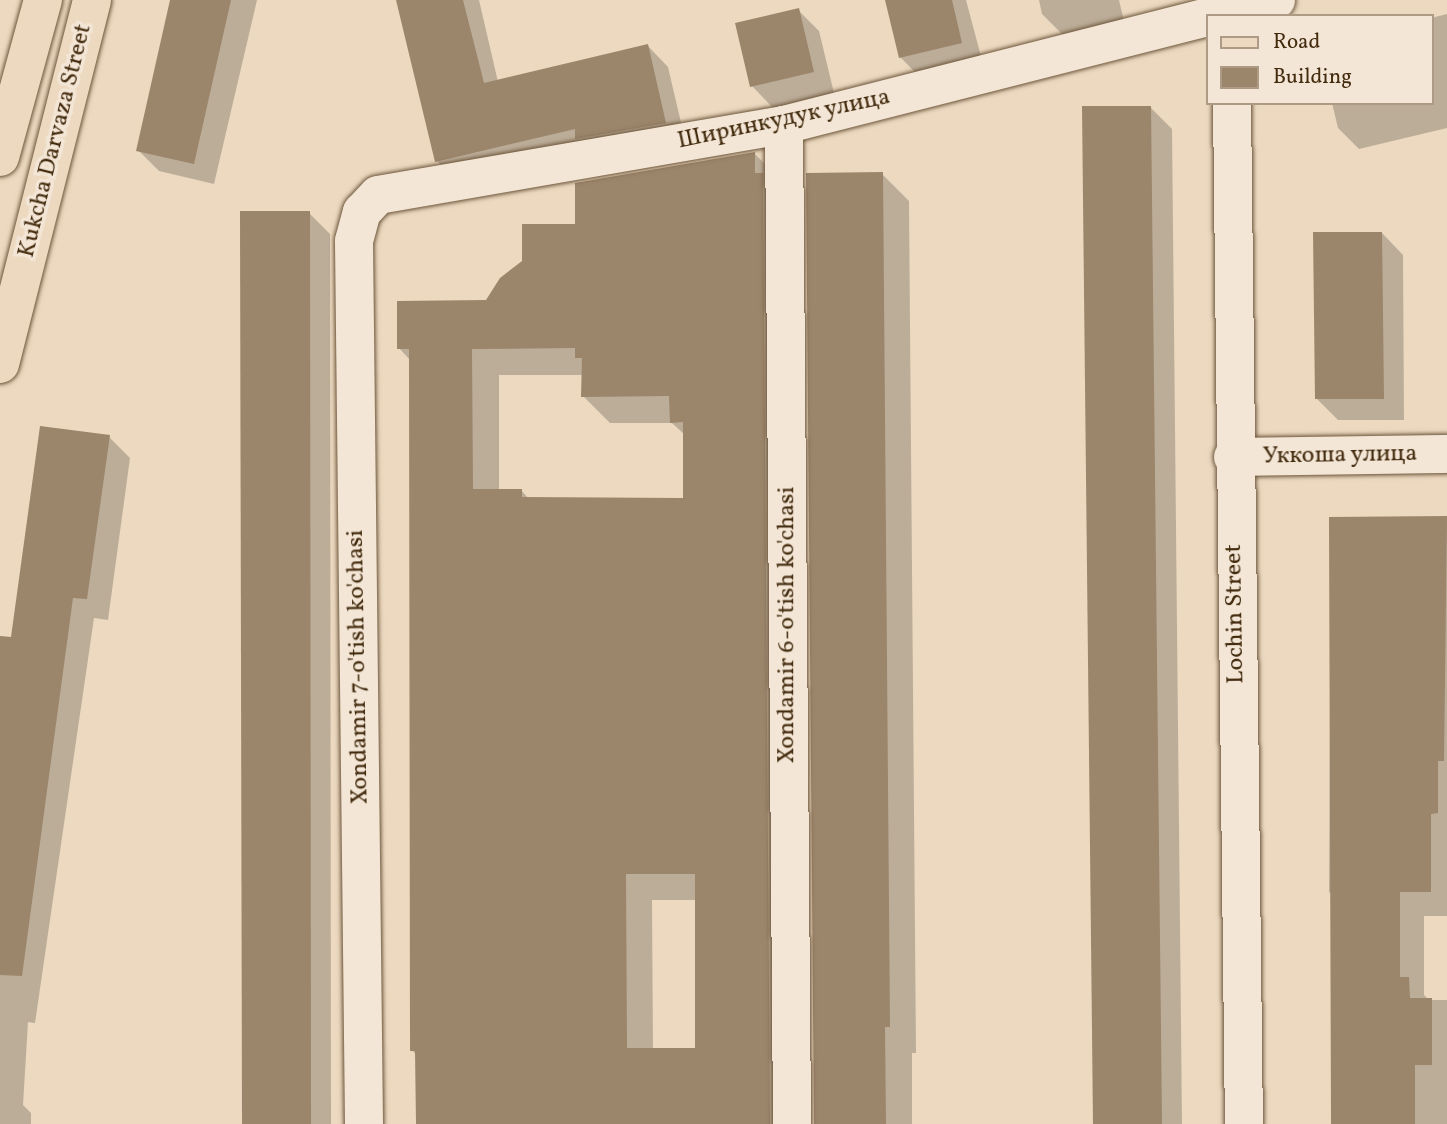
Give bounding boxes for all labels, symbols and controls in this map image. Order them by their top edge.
legend [1206,14,1433,105]
street label: Kukcha Darvaza Street [13,21,99,261]
text: Road [1273,28,1320,57]
text: Building [1273,63,1352,92]
street label: Ширинкудук улица [675,83,893,157]
street label: Уккоша улица [1262,440,1418,472]
street label: Xondamir 6-o'tish ko'chasi [774,487,802,763]
street label: Xondamir 7-o'tish ko'chasi [342,529,376,805]
street label: Lochin Street [1220,544,1252,684]

